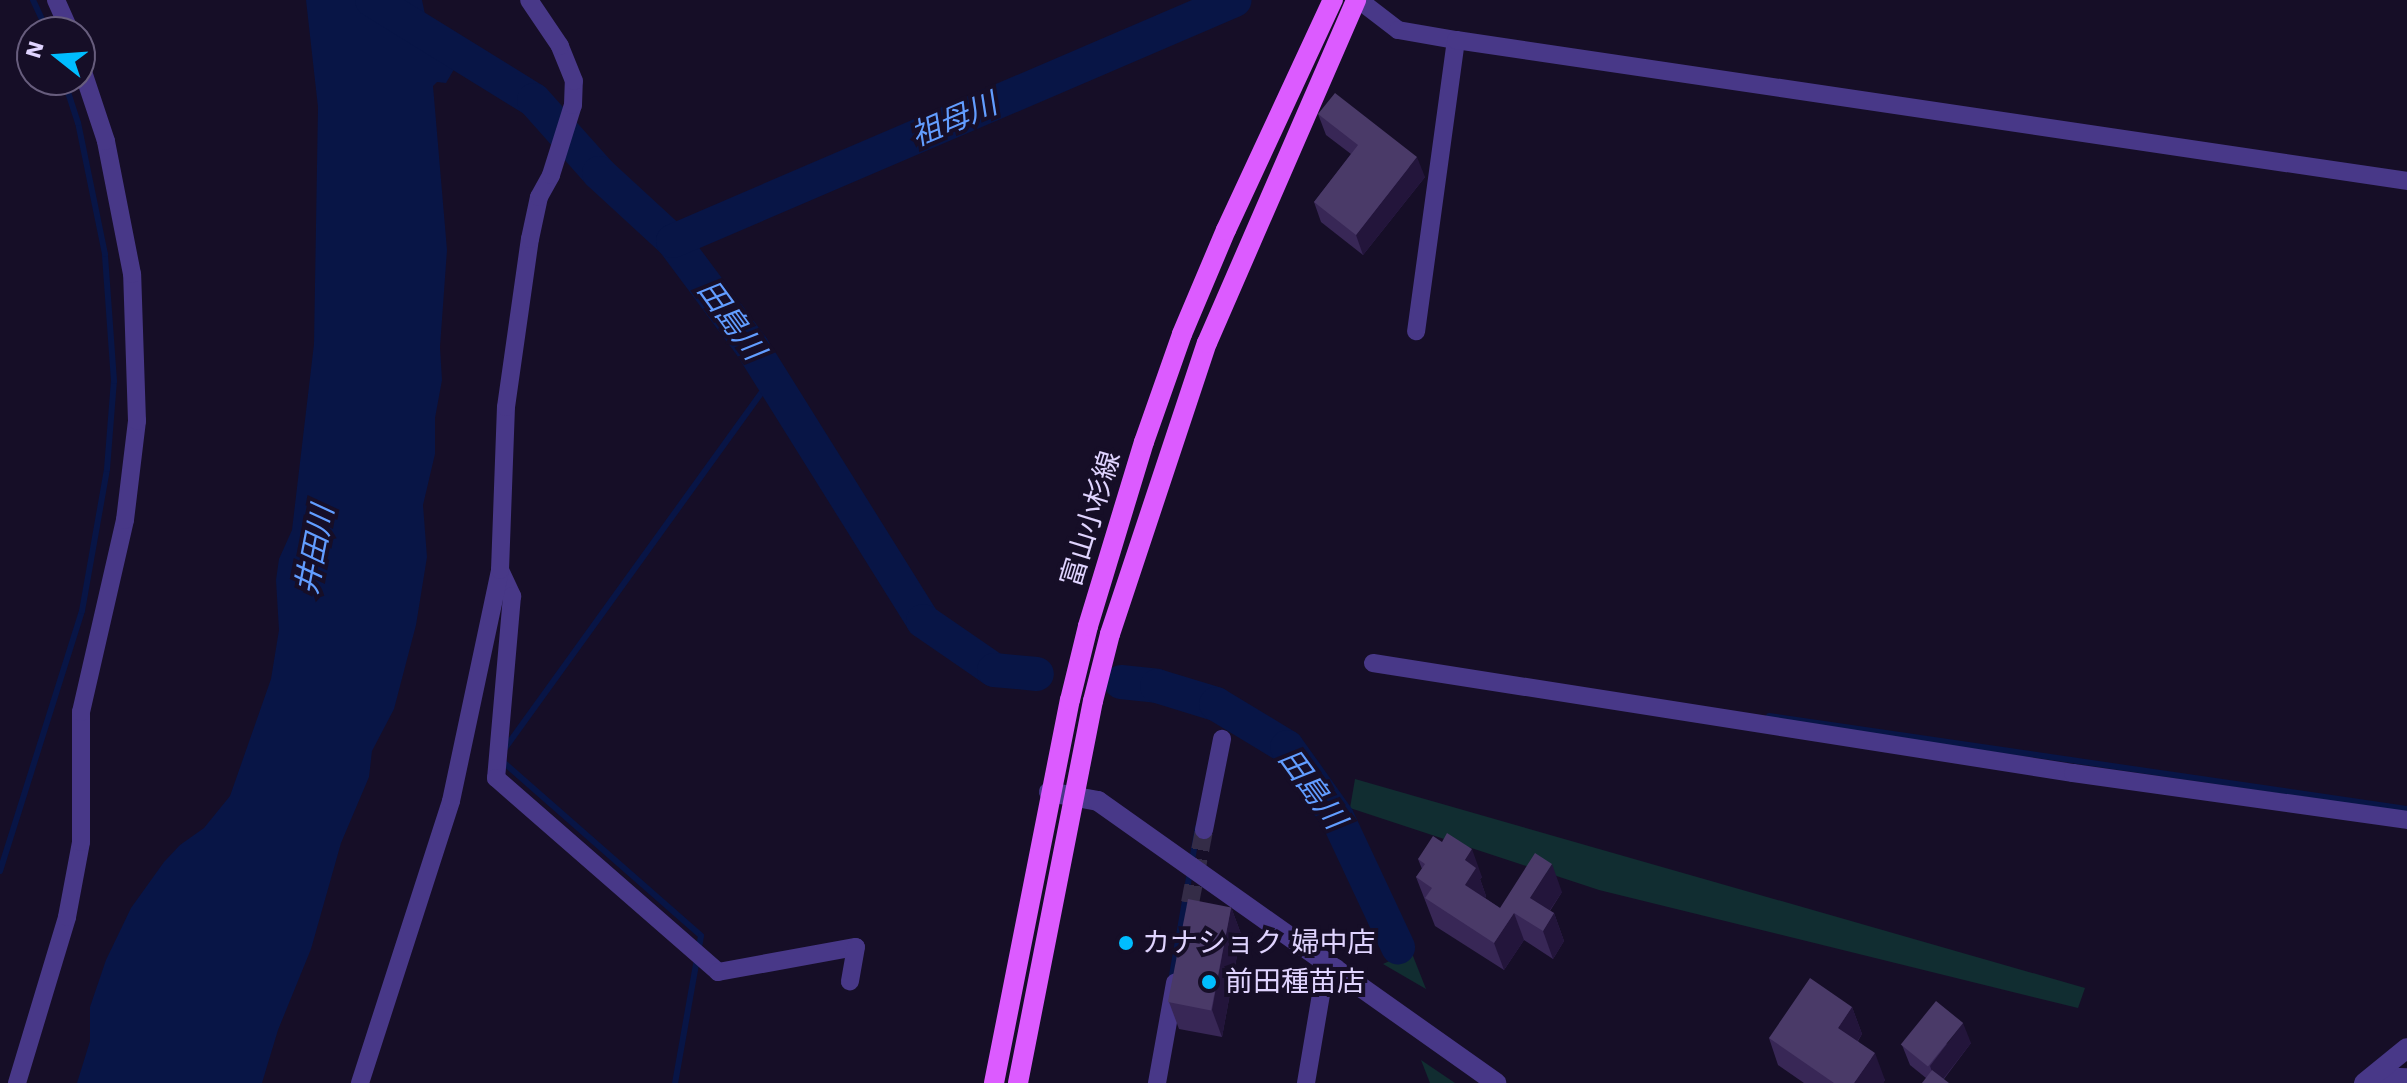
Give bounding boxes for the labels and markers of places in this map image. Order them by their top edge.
place label: カナショク 婦中店 [1142,926,1376,960]
marker: カナショク 婦中店 [1117,934,1135,952]
place label: 前田種苗店 [1225,965,1365,999]
marker: 前田種苗店 [1200,973,1218,991]

